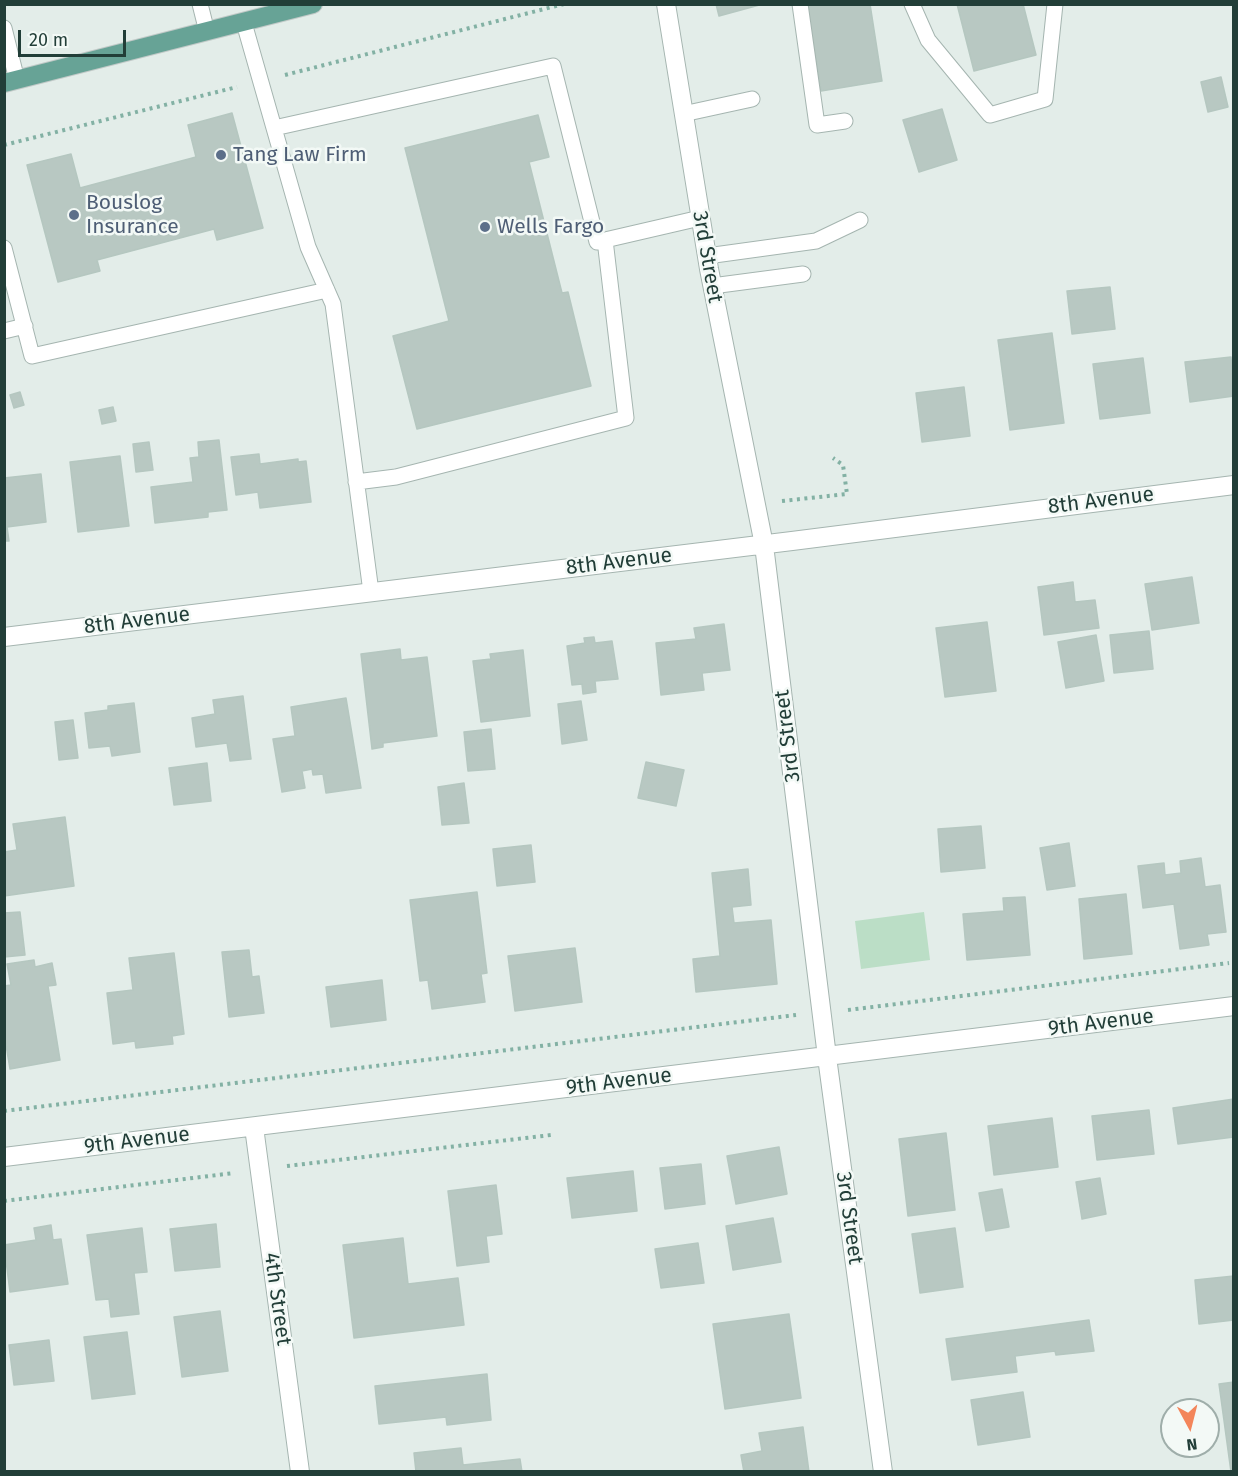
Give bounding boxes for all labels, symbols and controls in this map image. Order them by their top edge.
scale bar [21,18,129,56]
text: 20 m [29,29,68,51]
place label: Tang Law Firm [233,142,367,168]
marker: Tang Law Firm [214,148,228,162]
place label: Bouslog Insurance [86,190,179,240]
marker: Bouslog Insurance [67,208,81,222]
street label: 3rd Street [687,209,727,305]
place label: Wells Fargo [497,214,604,240]
marker: Wells Fargo [478,220,492,234]
street label: 8th Avenue [1047,482,1155,520]
street label: 8th Avenue [565,543,673,581]
street label: 8th Avenue [83,602,191,640]
street label: 3rd Street [770,688,806,784]
street label: 9th Avenue [1047,1004,1155,1042]
street label: 9th Avenue [565,1063,673,1101]
street label: 9th Avenue [83,1122,191,1160]
street label: 3rd Street [830,1170,868,1266]
street label: 4th Street [258,1251,296,1347]
north arrow [1160,1398,1220,1458]
text: N [1186,1434,1198,1454]

